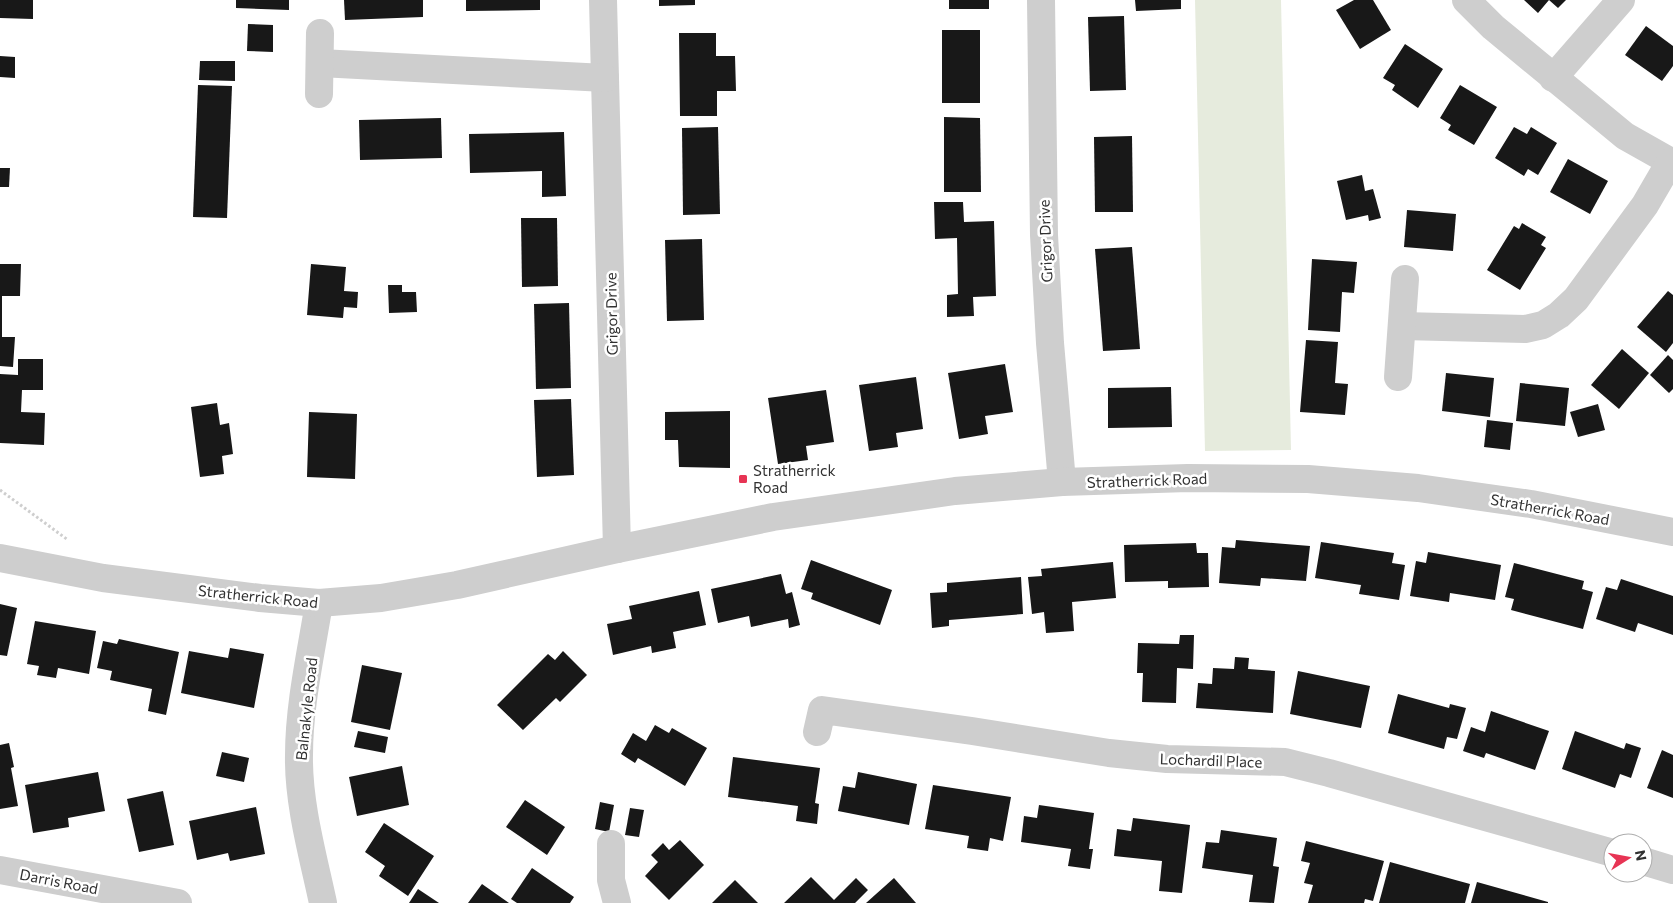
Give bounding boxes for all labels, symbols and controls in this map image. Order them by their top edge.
street label: Grigor Drive [1035,199,1055,283]
street label: Grigor Drive [601,272,621,356]
place label: Stratherrick Road [753,461,836,496]
street label: Stratherrick Road [1087,469,1207,491]
marker: Stratherrick Road [737,473,749,485]
street label: Stratherrick Road [1489,490,1611,528]
street label: Stratherrick Road [197,581,319,611]
street label: Balnakyle Road [292,657,320,761]
street label: Lochardil Place [1159,749,1263,771]
north arrow [1603,833,1653,883]
text: N [1632,849,1651,862]
street label: Darris Road [18,865,100,897]

